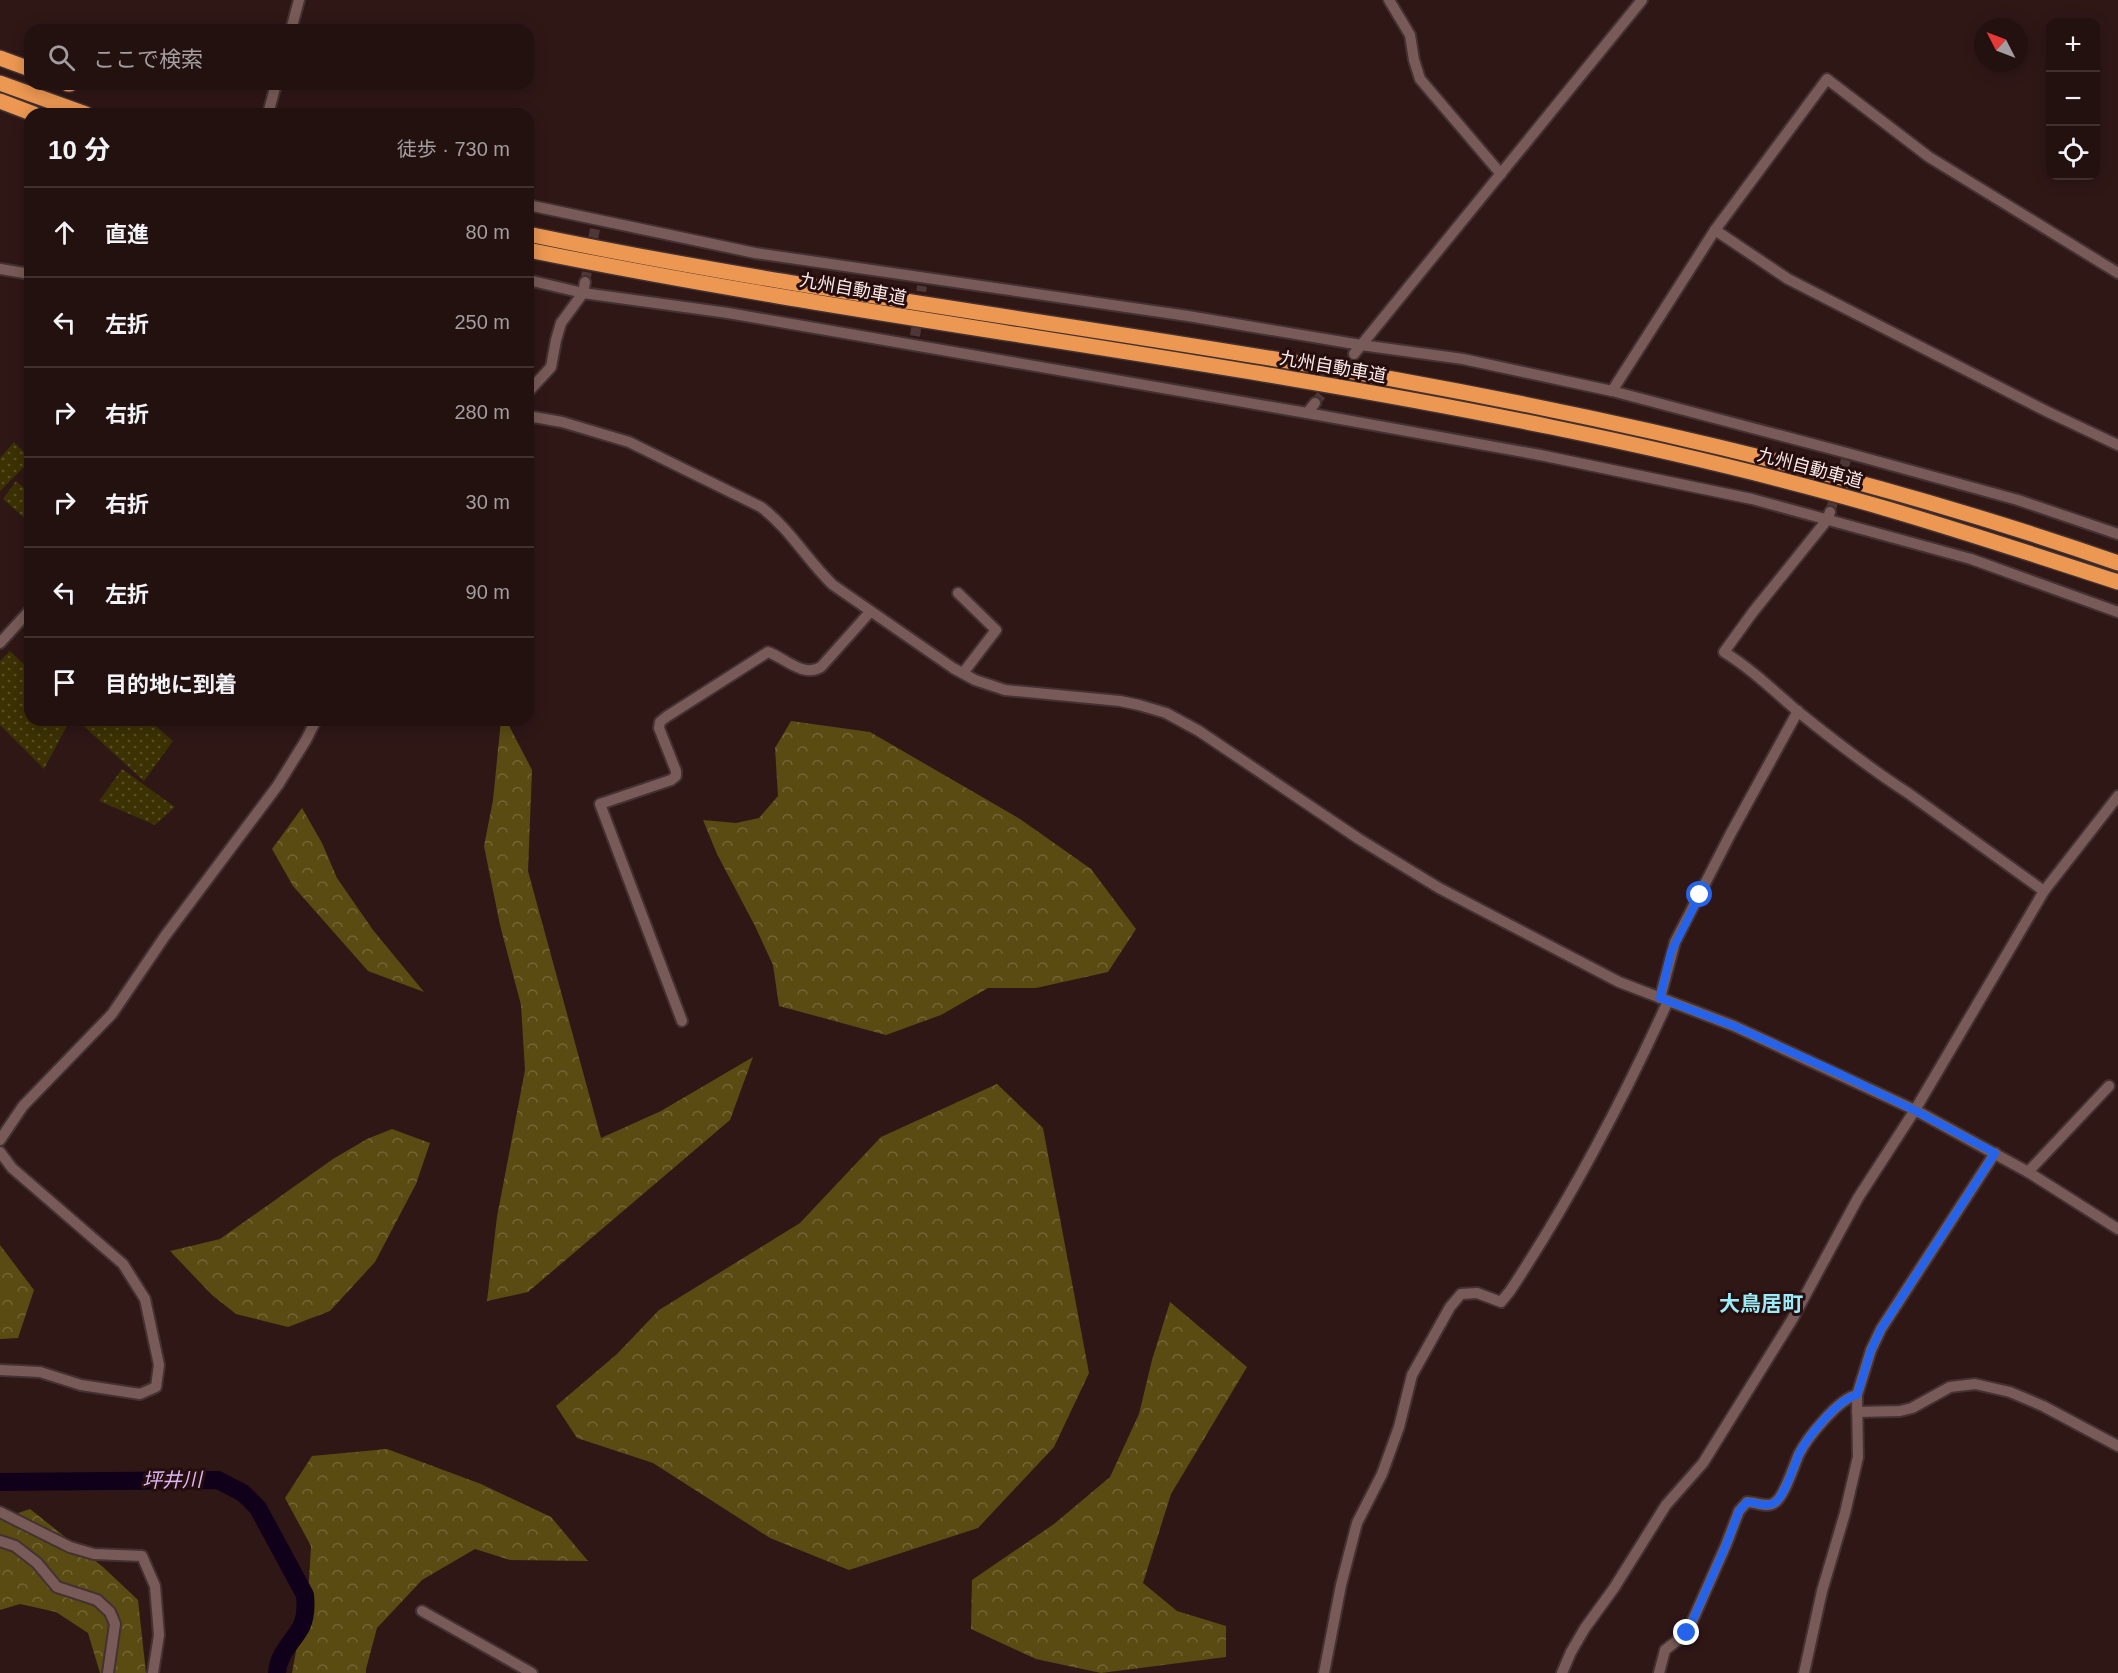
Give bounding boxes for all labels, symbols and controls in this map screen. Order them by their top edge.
north arrow [1974,18,2028,72]
map controls [2046,18,2100,180]
button: + [2046,18,2100,72]
search box [24,24,534,90]
icon: search [45,41,78,74]
text: ここで検索 [93,47,203,72]
button: − [2046,72,2100,126]
button: locate [2046,126,2100,180]
text: 10 分 [48,135,110,165]
text: 徒歩 · 730 m [397,138,510,160]
icon: ahead [48,216,81,249]
text: 80 m [466,221,510,243]
text: 直進 [105,222,149,247]
street label: 九州自動車道 [798,270,908,308]
icon: left [48,306,81,339]
text: 250 m [454,311,510,333]
text: 左折 [105,312,149,337]
street label: 九州自動車道 [1278,348,1388,386]
icon: right [48,396,81,429]
text: 280 m [454,401,510,423]
text: 右折 [105,402,149,427]
street label: 九州自動車道 [1755,444,1865,492]
icon: right [48,486,81,519]
text: 30 m [466,491,510,513]
text: 右折 [105,492,149,517]
icon: left [48,576,81,609]
text: 90 m [466,581,510,603]
text: 左折 [105,582,149,607]
icon: arrive [48,666,81,699]
text: 目的地に到着 [105,672,237,697]
route start [1686,881,1712,907]
district label: 大鳥居町 [1719,1292,1803,1315]
water label: 坪井川 [142,1468,204,1492]
route end [1673,1619,1699,1645]

